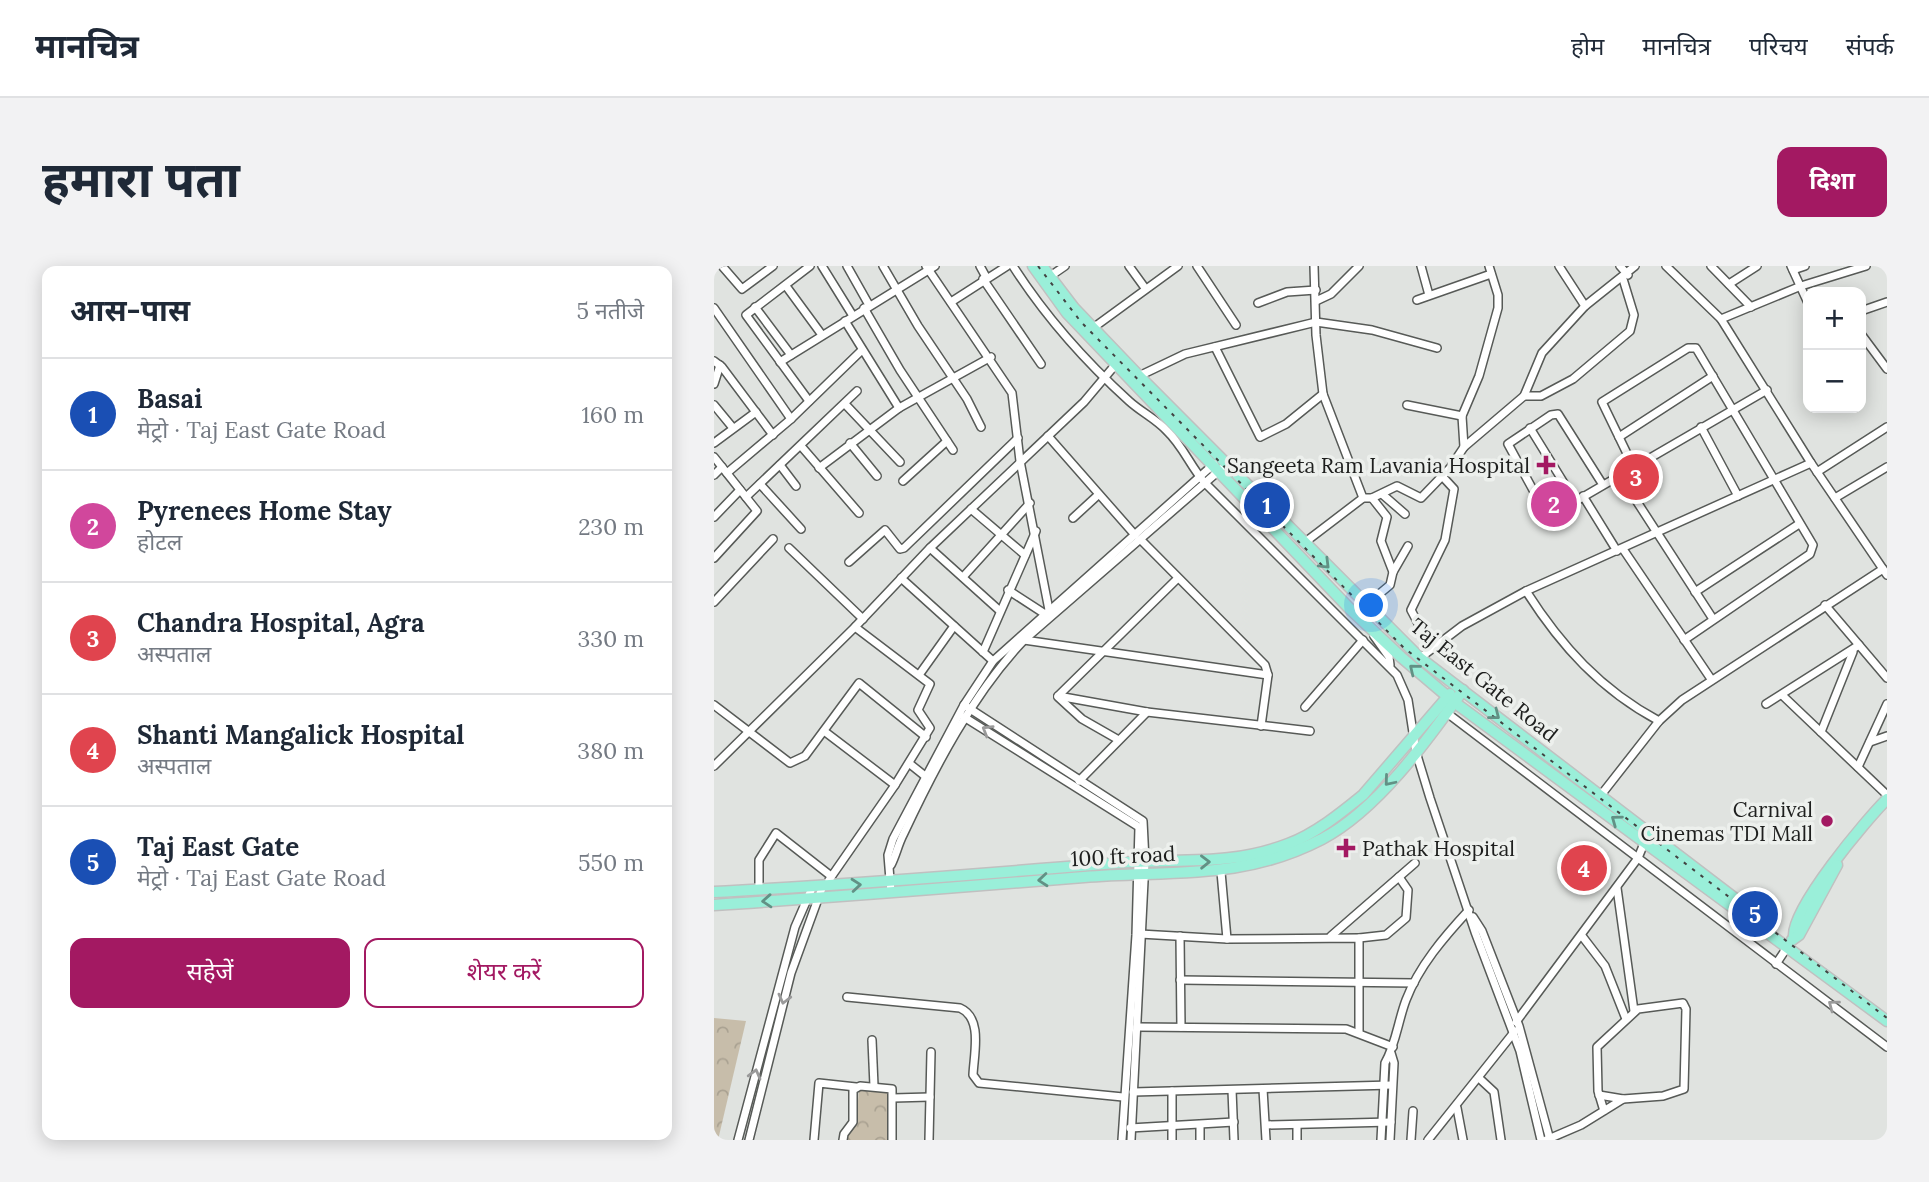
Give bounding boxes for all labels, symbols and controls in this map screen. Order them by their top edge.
text: मानचित्र [35,25,139,67]
text: होम [1571,31,1604,62]
text: मानचित्र [1642,31,1711,62]
text: परिचय [1749,31,1808,62]
text: संपर्क [1846,31,1894,62]
button: दिशा [1777,147,1887,217]
text: हमारा पता [42,148,240,210]
map controls [1803,287,1866,413]
button: + [1803,287,1866,350]
text: आस-पास [70,291,190,329]
text: 5 नतीजे [577,296,644,325]
button: − [1803,350,1866,413]
text: Basai [137,382,203,415]
text: 1 [88,400,98,429]
text: 160 m [581,400,644,429]
text: मेट्रो · Taj East Gate Road [137,415,386,444]
pin: 3 [1613,451,1659,503]
place label: Sangeeta Ram Lavania Hospital [1227,452,1530,479]
marker: Sangeeta Ram Lavania Hospital [1536,455,1556,475]
pin: 2 [1531,478,1577,530]
pin: 1 [1244,479,1290,531]
text: Pyrenees Home Stay [137,494,392,527]
text: 2 [87,512,99,541]
text: 230 m [578,512,644,541]
text: होटल [137,527,182,556]
one-way arrow [1317,556,1329,568]
your location [1354,588,1388,622]
text: Chandra Hospital, Agra [137,606,425,639]
street label: Taj East Gate Road [1405,612,1563,748]
text: 3 [87,624,99,653]
text: 330 m [577,624,644,653]
text: अस्पताल [137,639,211,668]
one-way arrow [1410,665,1423,677]
one-way arrow [1487,706,1499,719]
text: Shanti Mangalick Hospital [137,718,464,751]
one-way arrow [981,726,994,739]
text: 4 [87,736,99,765]
text: 380 m [577,736,644,765]
text: अस्पताल [137,751,211,780]
one-way arrow [1385,773,1397,786]
place label: Carnival Cinemas TDI Mall [1640,796,1813,847]
marker: Carnival Cinemas TDI Mall [1819,813,1835,829]
one-way arrow [1611,816,1624,828]
text: Taj East Gate [137,830,299,863]
place label: Pathak Hospital [1362,835,1515,862]
marker: Pathak Hospital [1336,838,1356,858]
street label: 100 ft road [1070,840,1176,872]
pin: 4 [1561,842,1607,894]
text: 5 [87,848,99,877]
text: 550 m [578,848,644,877]
one-way arrow [1199,854,1210,869]
text: मेट्रो · Taj East Gate Road [137,863,386,892]
one-way arrow [1037,872,1048,887]
one-way arrow [850,878,861,893]
pin: 5 [1732,888,1778,940]
one-way arrow [761,893,772,908]
button: सहेजें [70,938,350,1008]
button: शेयर करें [364,938,644,1008]
one-way arrow [778,992,792,1004]
one-way arrow [1828,1001,1841,1014]
one-way arrow [747,1068,761,1080]

